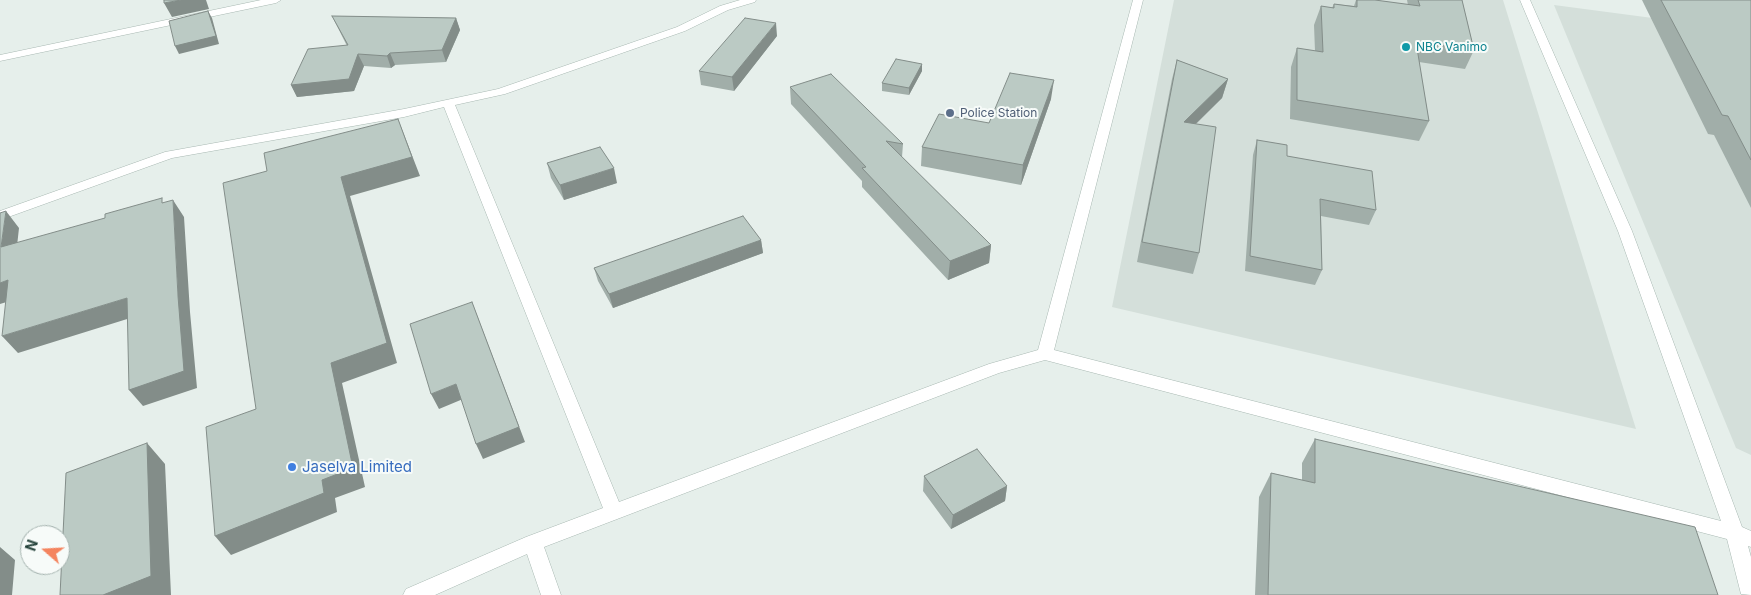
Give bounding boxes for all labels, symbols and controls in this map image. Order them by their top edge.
place label: NBC Vanimo [1416,40,1487,54]
marker: NBC Vanimo [1400,41,1412,53]
place label: Police Station [960,106,1037,120]
marker: Police Station [944,107,956,119]
place label: Jaselva Limited [302,458,412,476]
marker: Jaselva Limited [286,461,298,473]
north arrow [20,525,70,575]
text: N [22,537,41,553]

